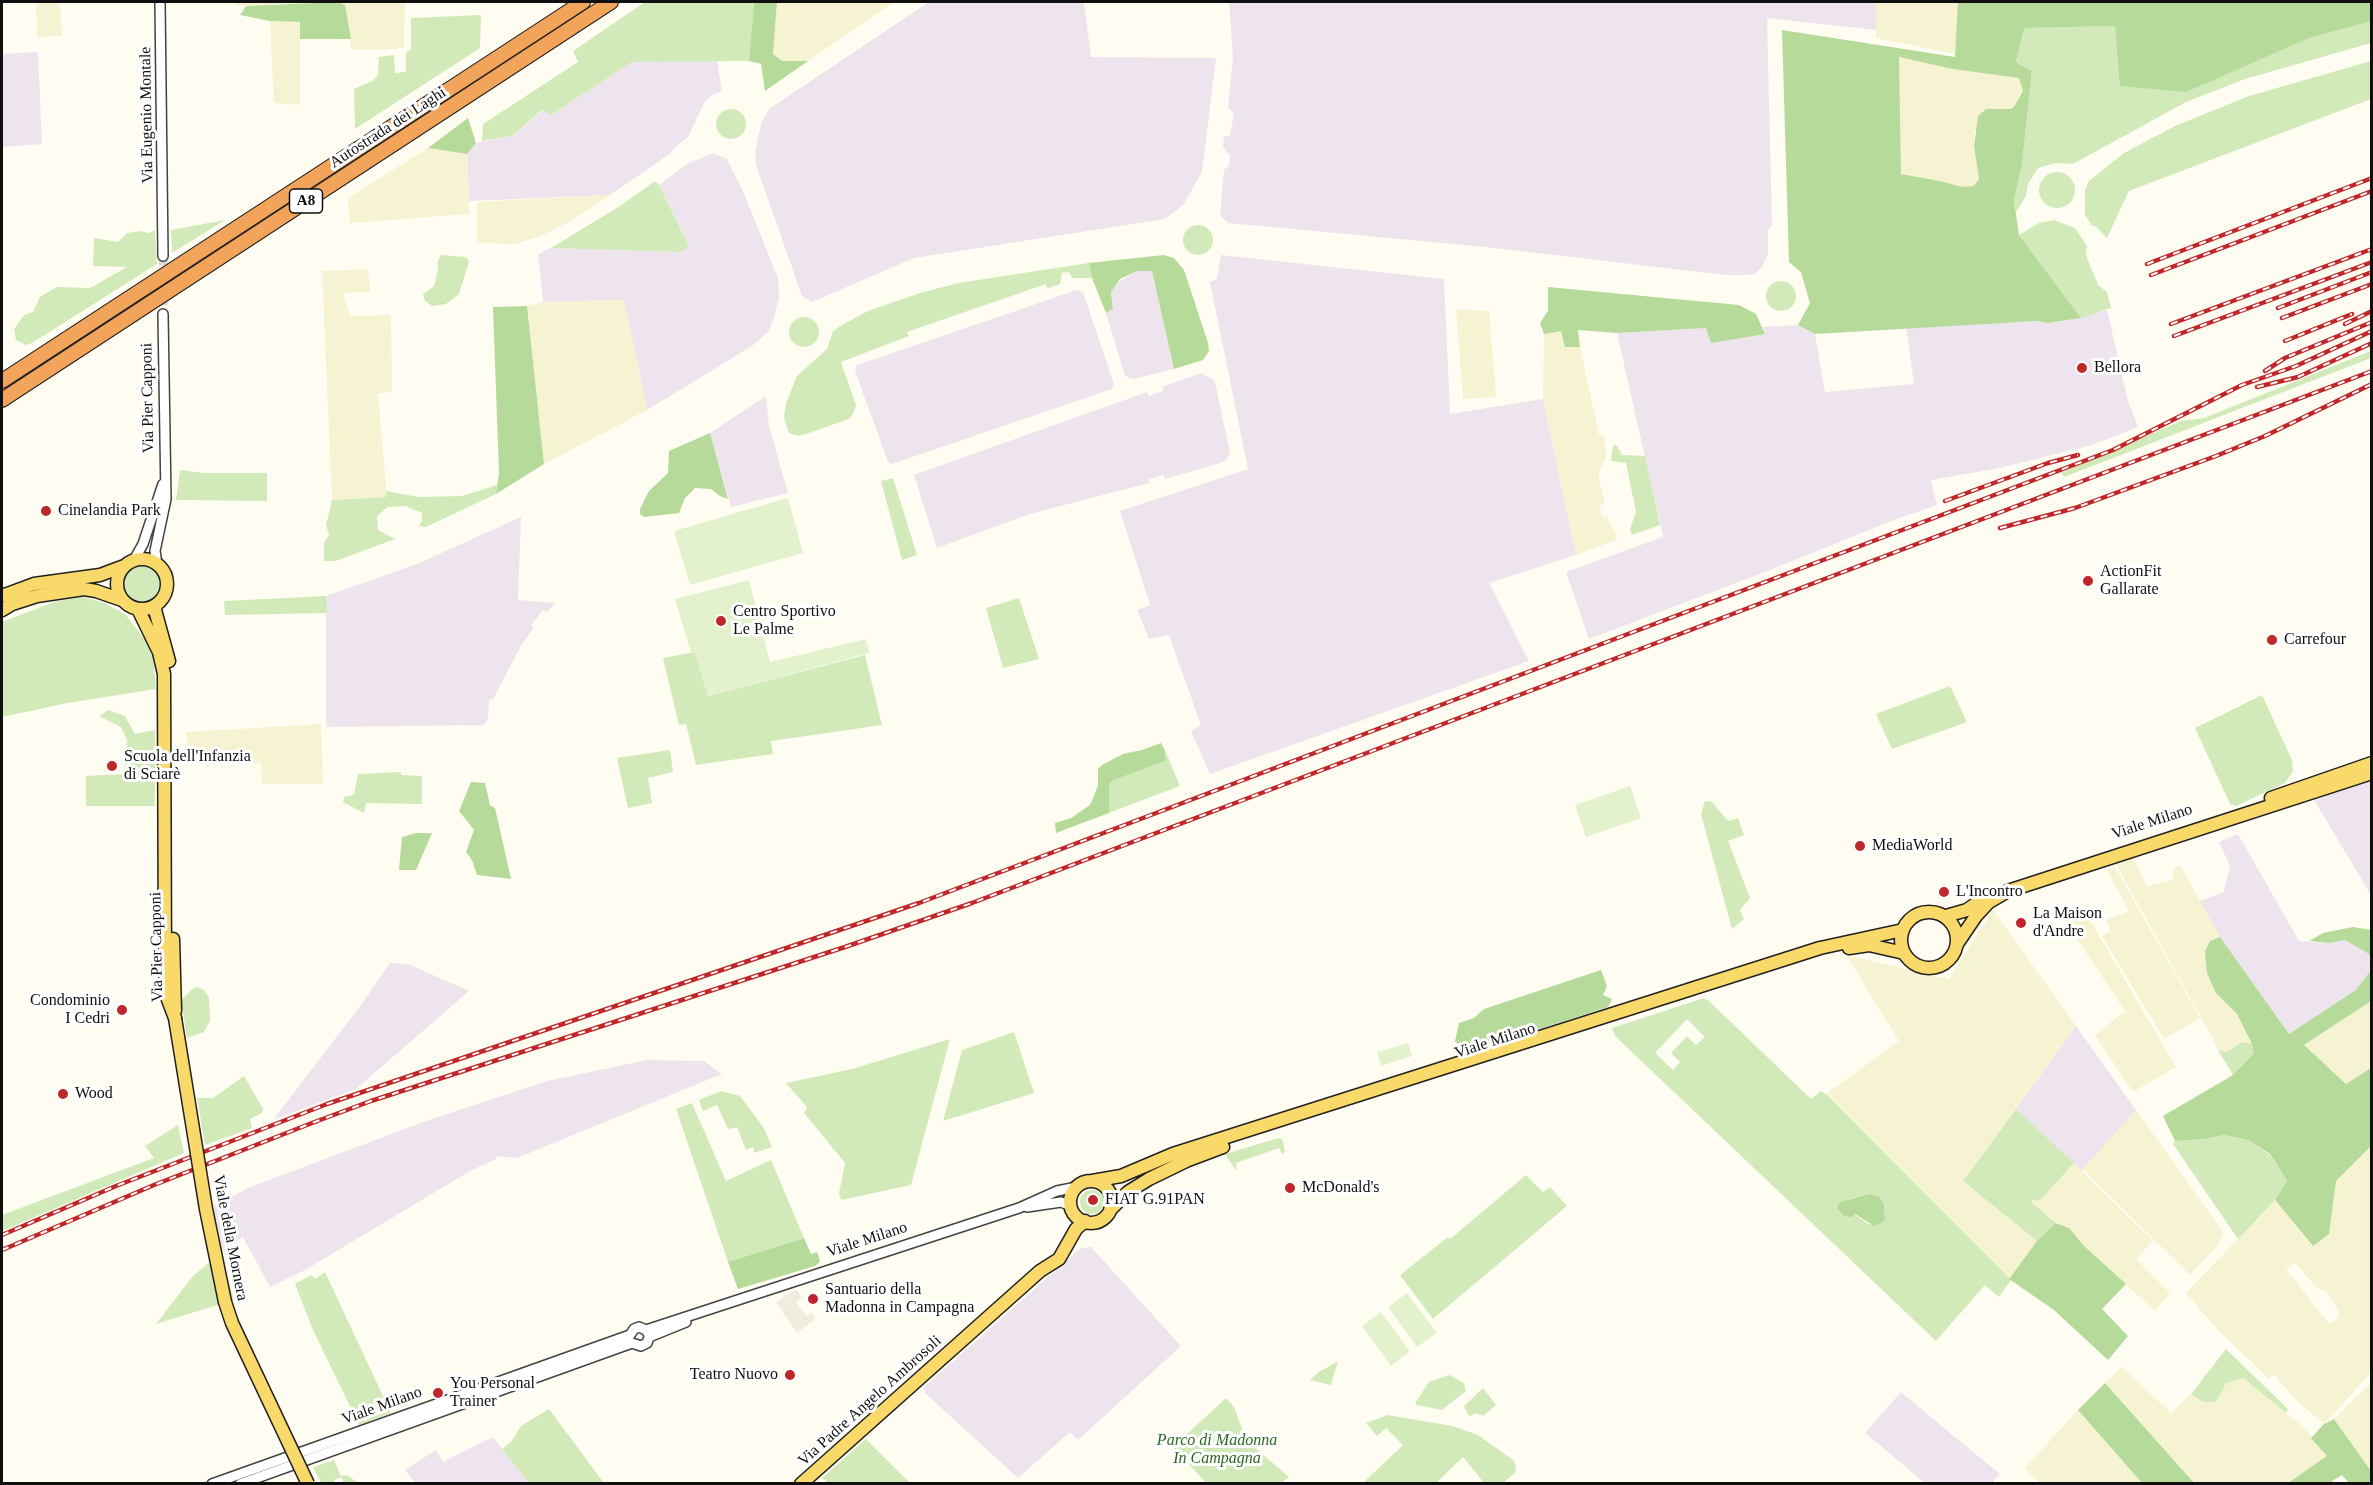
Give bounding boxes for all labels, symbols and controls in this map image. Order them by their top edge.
street label: Via Eugenio Montale [136,46,158,184]
street label: Autostrada dei Laghi [326,83,450,173]
road number: A8 [290,189,322,213]
street label: Via Pier Capponi [137,343,159,453]
place label: Bellora [2094,358,2141,378]
marker: Bellora [2075,361,2089,375]
place label: Cinelandia Park [58,501,161,521]
marker: Cinelandia Park [39,504,53,518]
place label: ActionFit Gallarate [2100,562,2161,600]
marker: ActionFit Gallarate [2081,574,2095,588]
place label: Centro Sportivo Le Palme [733,602,836,640]
marker: Centro Sportivo Le Palme [714,614,728,628]
place label: Carrefour [2284,630,2346,650]
marker: Carrefour [2265,633,2279,647]
place label: Scuola dell'Infanzia di Sciarè [124,747,251,785]
marker: Scuola dell'Infanzia di Sciarè [105,759,119,773]
street label: Viale Milano [2109,800,2195,844]
place label: MediaWorld [1872,836,1952,856]
marker: MediaWorld [1853,839,1867,853]
place label: L'Incontro [1956,882,2023,902]
marker: L'Incontro [1937,885,1951,899]
street label: Via Pier Capponi [146,892,168,1002]
place label: La Maison d'Andre [2033,904,2102,942]
marker: La Maison d'Andre [2014,916,2028,930]
place label: Condominio I Cedri [30,991,110,1029]
marker: Condominio I Cedri [115,1003,129,1017]
street label: Viale Milano [1452,1019,1538,1063]
place label: Wood [75,1084,113,1104]
marker: Wood [56,1087,70,1101]
street label: Viale della Mornera [208,1173,252,1303]
place label: McDonald's [1302,1178,1380,1198]
marker: McDonald's [1283,1181,1297,1195]
place label: FIAT G.91PAN [1105,1190,1205,1210]
marker: FIAT G.91PAN [1086,1193,1100,1207]
street label: Viale Milano [824,1218,910,1262]
place label: Santuario della Madonna in Campagna [825,1280,974,1318]
marker: Santuario della Madonna in Campagna [806,1292,820,1306]
street label: Via Padre Angelo Ambrosoli [794,1332,946,1470]
place label: Teatro Nuovo [690,1365,778,1385]
marker: Teatro Nuovo [783,1368,797,1382]
place label: You Personal Trainer [450,1374,535,1412]
street label: Viale Milano [339,1383,425,1429]
marker: You Personal Trainer [431,1386,445,1400]
park label: Parco di Madonna In Campagna [1157,1431,1277,1469]

